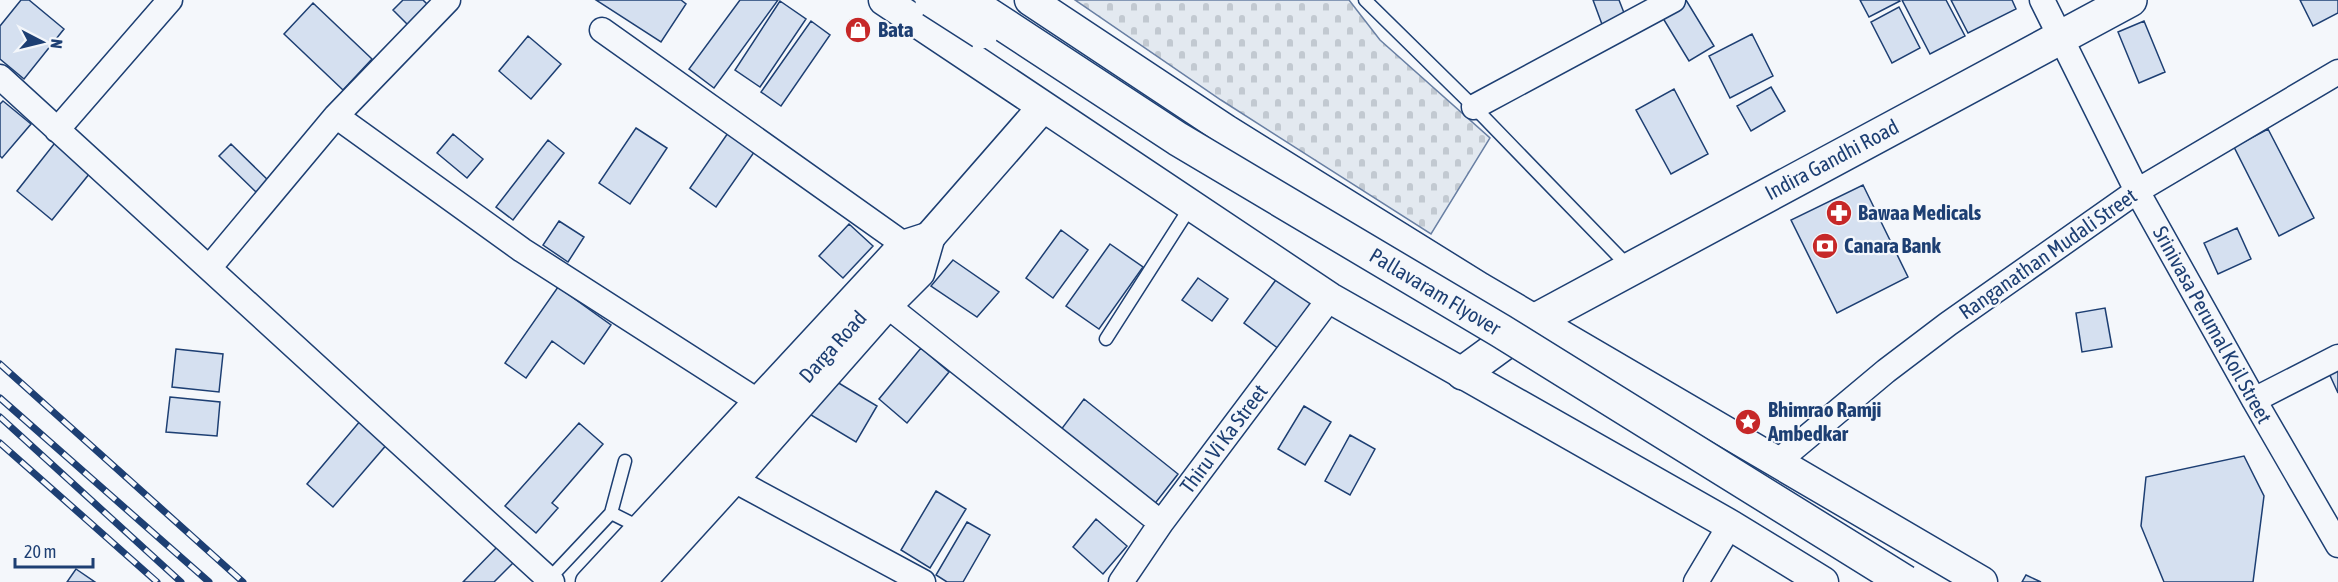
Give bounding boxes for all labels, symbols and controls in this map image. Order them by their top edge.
north arrow [12,12,72,72]
shop icon: Bata [843,15,873,45]
place label: Bata [878,17,914,41]
text: N [47,38,66,50]
street label: Indira Gandhi Road [1761,114,1902,204]
street label: Ranganathan Mudali Street [1954,183,2141,324]
pharmacy icon: Bawaa Medicals [1824,198,1854,228]
place label: Bawaa Medicals [1858,200,1982,224]
street label: Srinivasa Perumal Koil Street [2149,222,2277,427]
bank icon: Canara Bank [1810,231,1840,261]
place label: Canara Bank [1844,233,1941,257]
street label: Pallavaram Flyover [1366,243,1506,340]
street label: Darga Road [794,305,871,387]
street label: Thiru Vi Ka Street [1175,379,1272,497]
place label: Bhimrao Ramji Ambedkar [1767,397,1881,445]
place icon: Bhimrao Ramji Ambedkar [1733,407,1763,437]
scale bar [15,531,93,569]
text: 20 m [24,541,56,562]

